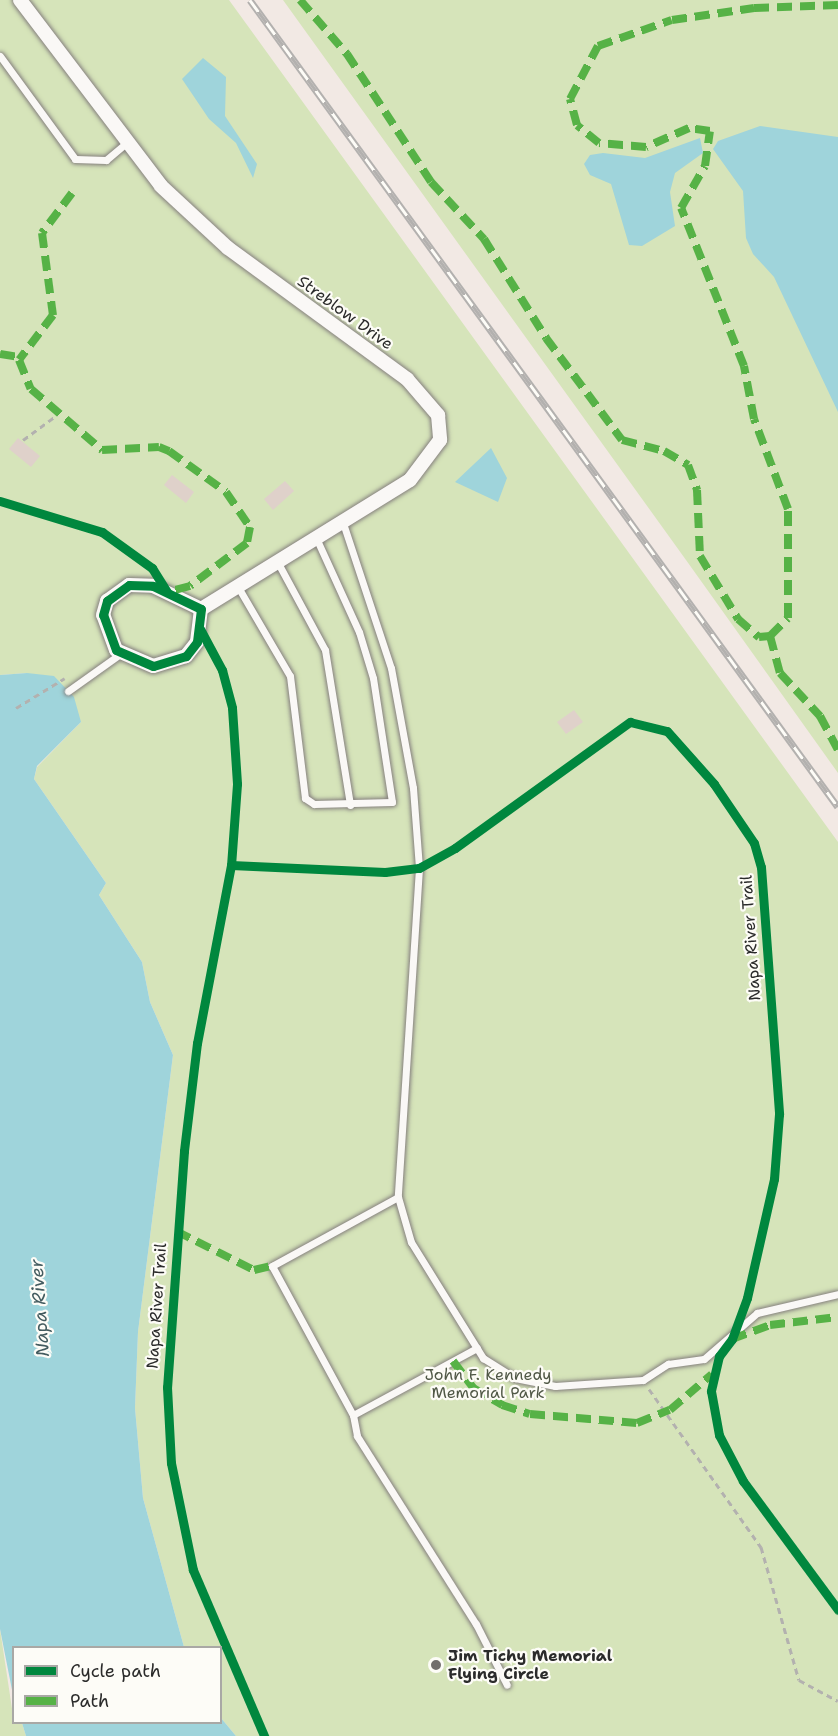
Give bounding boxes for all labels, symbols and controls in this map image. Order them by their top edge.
street label: Streblow Drive [294,272,396,354]
street label: Napa River Trail [737,875,765,1001]
street label: Napa River Trail [143,1243,171,1369]
water label: Napa River [26,1258,54,1358]
park label: John F. Kennedy Memorial Park [424,1365,552,1403]
legend [12,1646,222,1724]
place label: Jim Tichy Memorial Flying Circle [448,1646,612,1684]
marker: Jim Tichy Memorial Flying Circle [429,1658,443,1672]
text: Cycle path [70,1659,161,1683]
text: Path [70,1689,109,1713]

